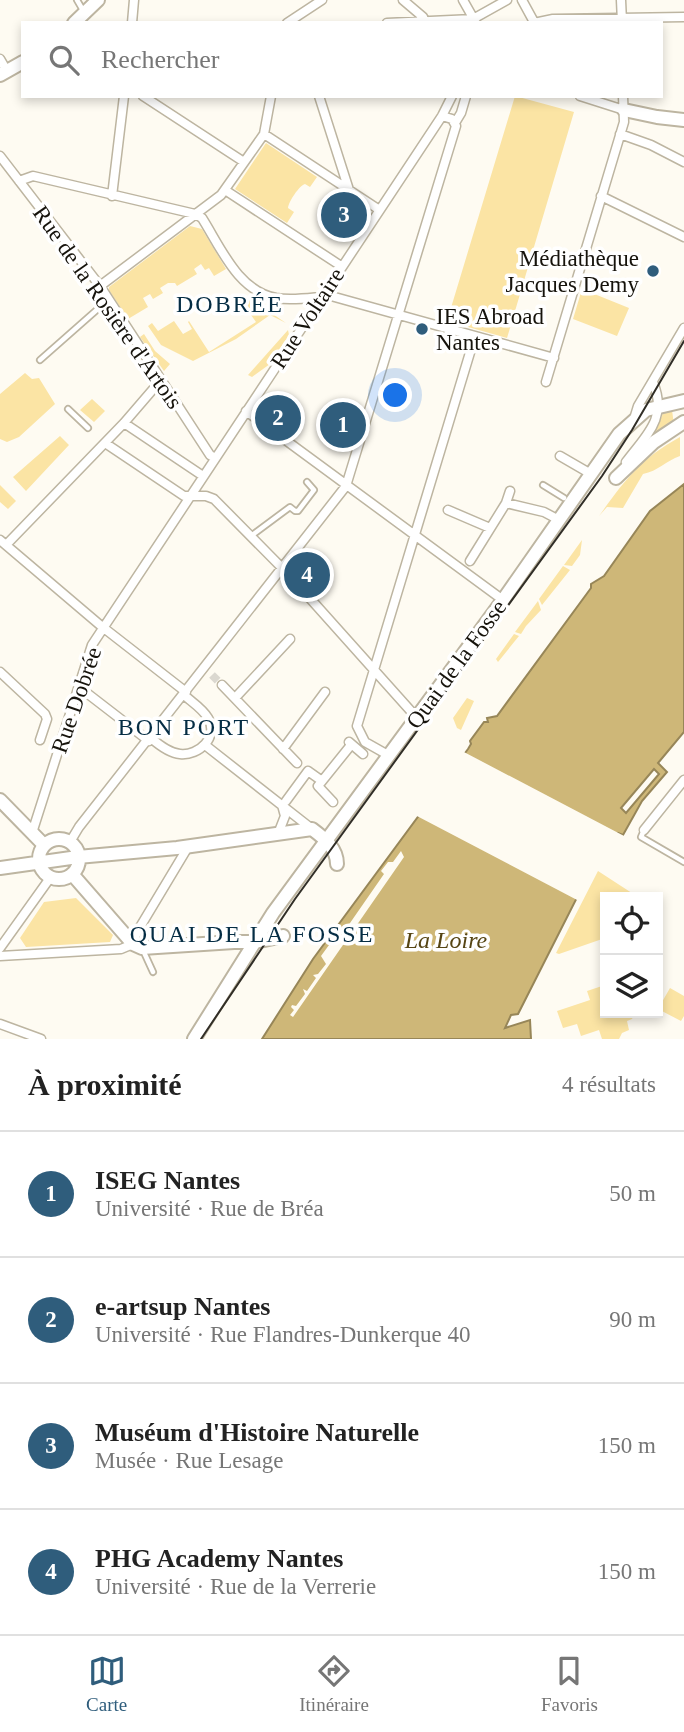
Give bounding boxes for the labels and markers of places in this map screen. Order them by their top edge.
pin: 3 [321,189,367,241]
place label: Médiathèque Jacques Demy [506,246,639,297]
marker: Médiathèque Jacques Demy [645,263,661,279]
place label: IES Abroad Nantes [436,304,544,355]
marker: IES Abroad Nantes [414,321,430,337]
pin: 2 [255,392,301,444]
pin: 1 [320,399,366,451]
pin: 4 [284,549,330,601]

